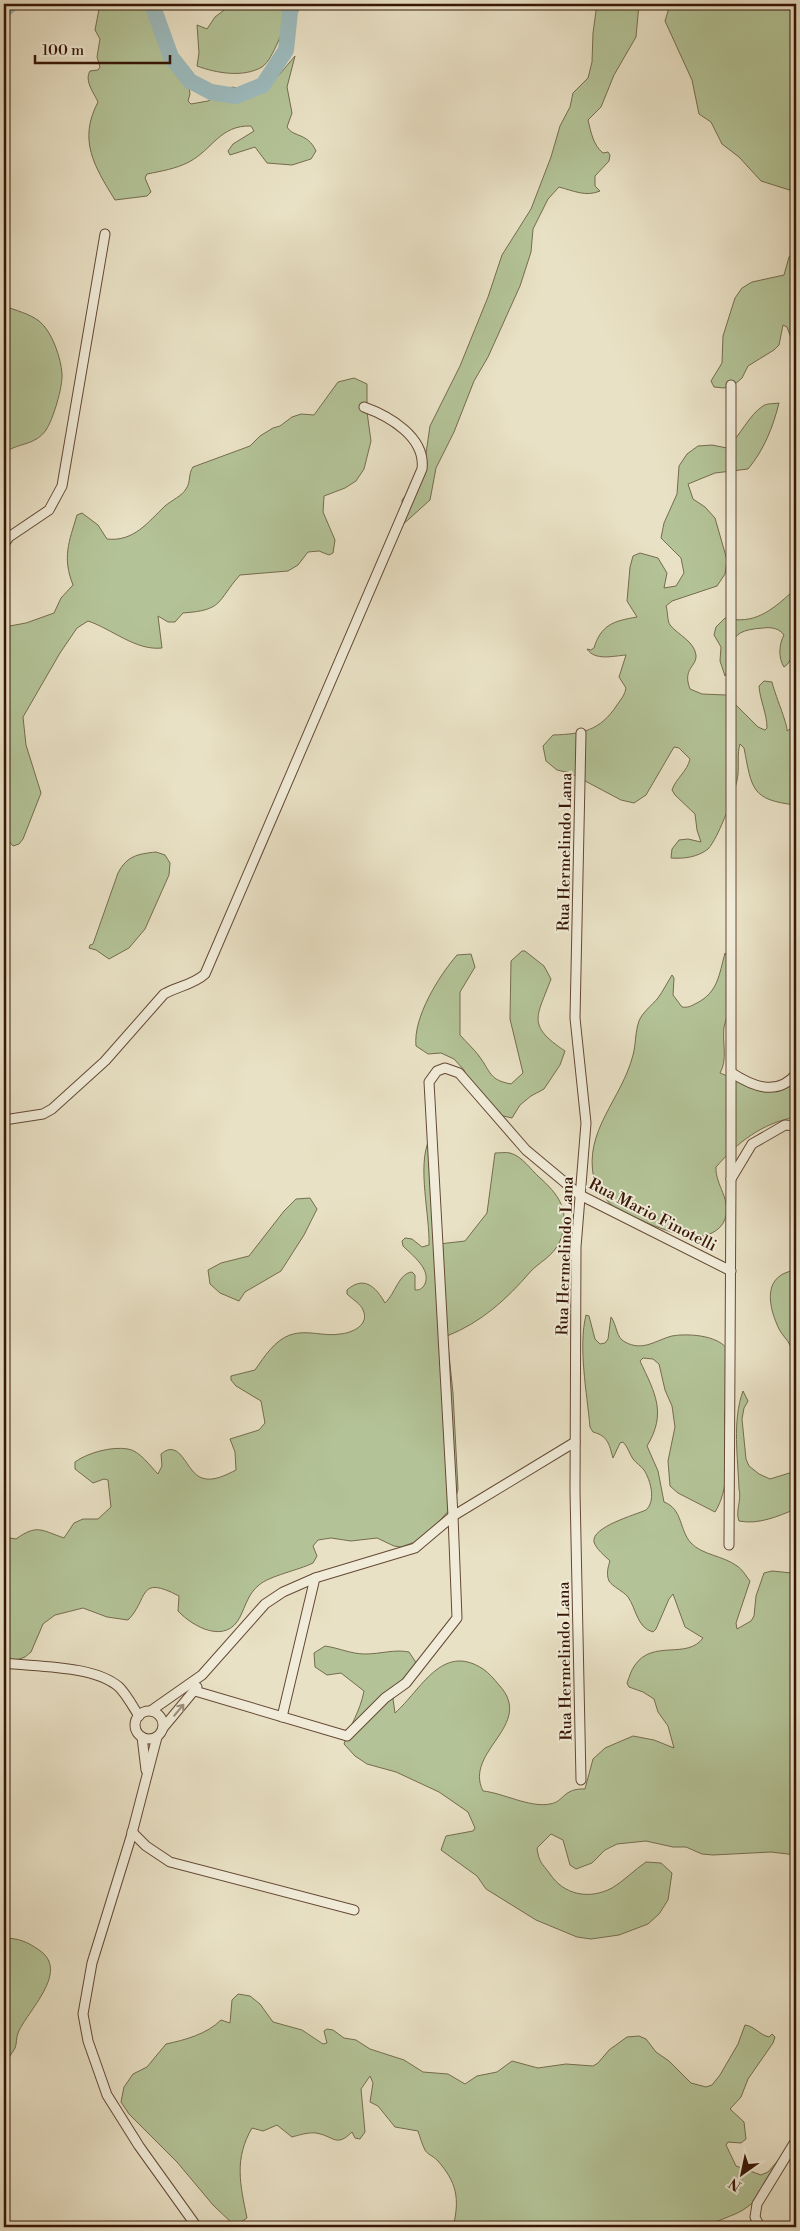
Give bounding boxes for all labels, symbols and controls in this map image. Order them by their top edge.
scale bar [35,32,170,64]
text: 100 m [42,41,84,60]
street label: Rua Hermelindo Lana [554,771,576,932]
street label: Rua Mario Finotelli [585,1174,720,1256]
street label: Rua Hermelindo Lana [552,1175,578,1336]
street label: Rua Hermelindo Lana [554,1580,576,1741]
one-way arrow [173,1703,185,1716]
north arrow [718,2148,768,2198]
text: N [726,2173,745,2195]

